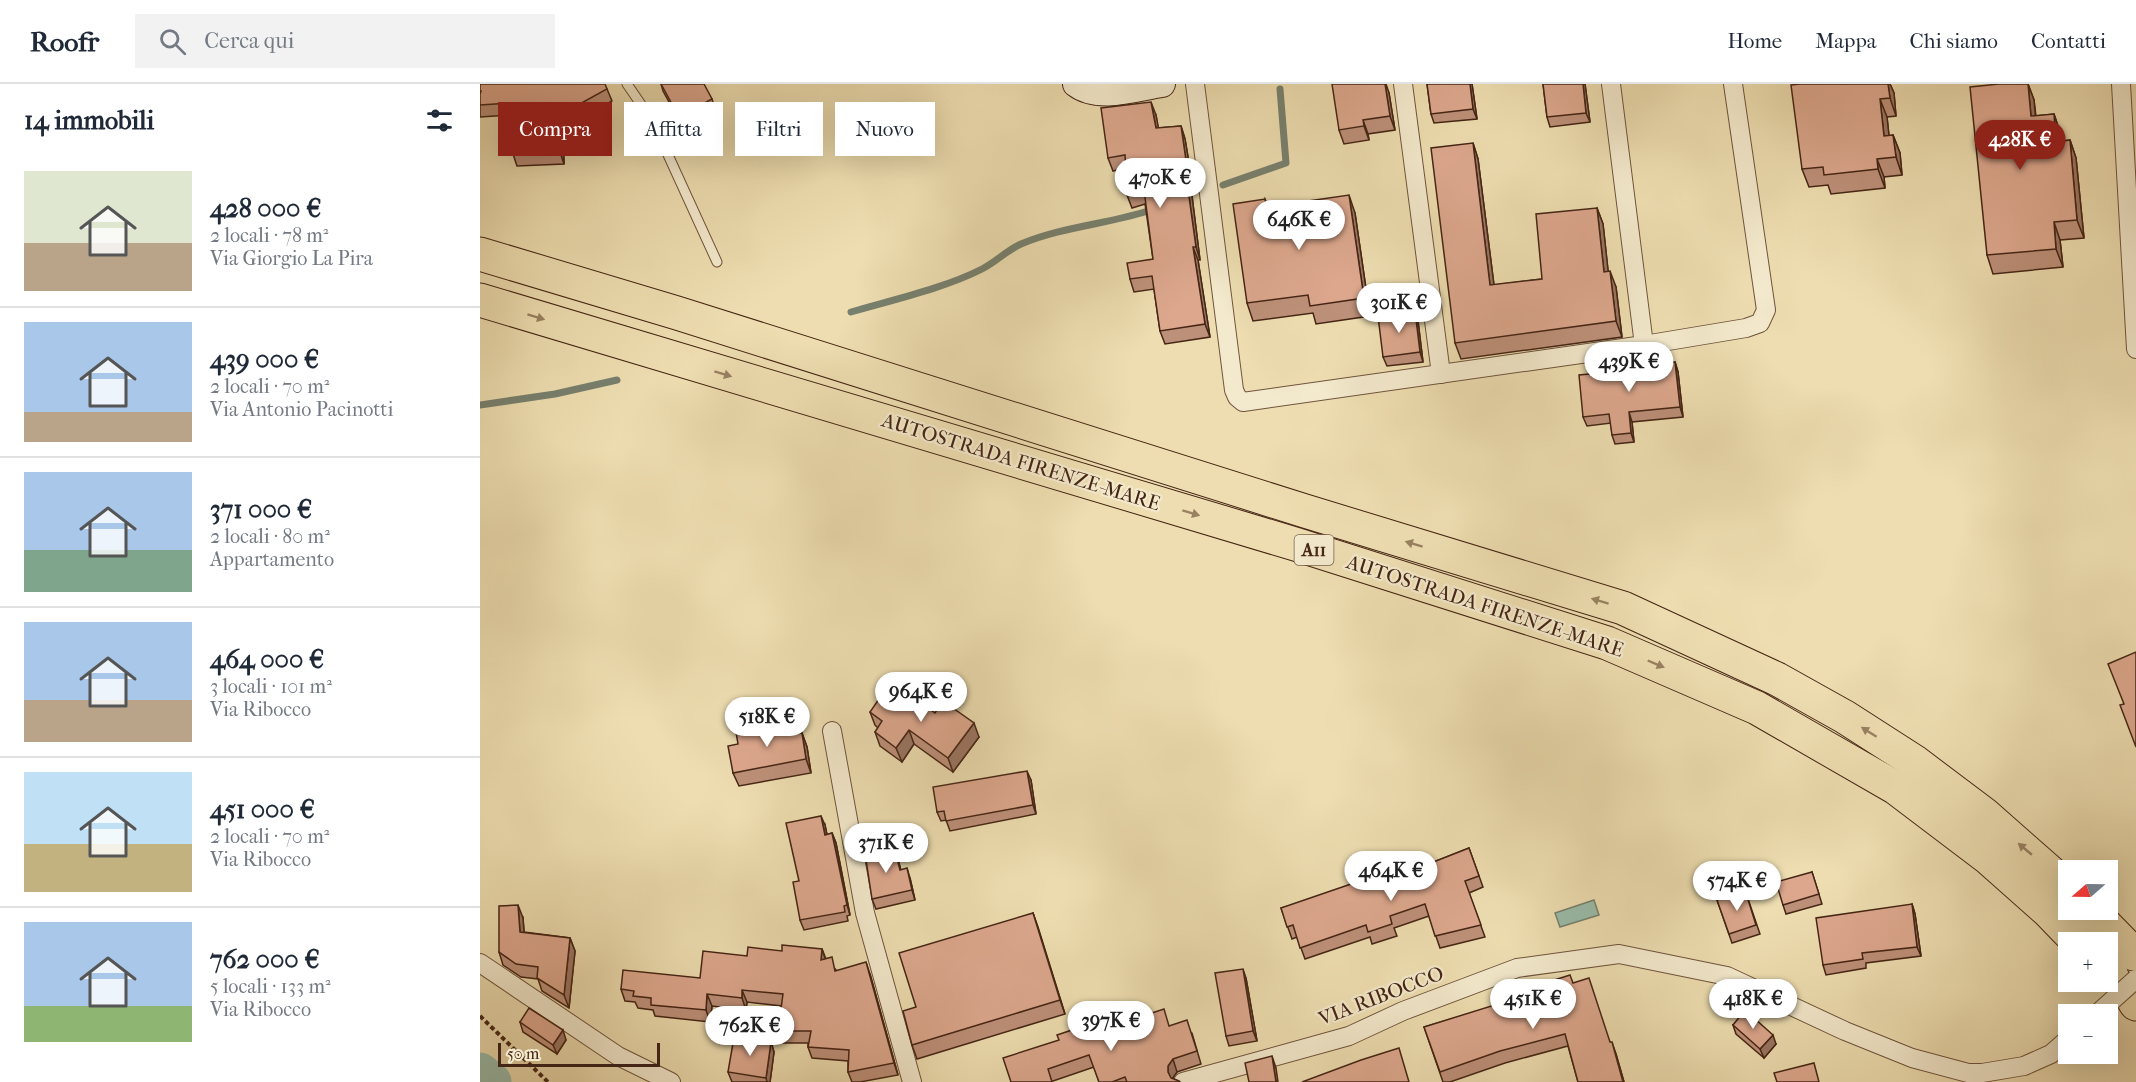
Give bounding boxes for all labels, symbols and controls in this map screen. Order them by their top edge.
search box [135,14,555,68]
text: Roofr [30,25,99,58]
icon: search [156,25,189,58]
text: Cerca qui [204,28,294,54]
text: Home [1728,29,1782,53]
text: Mappa [1815,29,1877,53]
text: Chi siamo [1910,29,1998,53]
text: Contatti [2031,29,2106,53]
chip: Compra [498,102,612,156]
chip: Affitta [624,102,723,156]
chip: Filtri [735,102,823,156]
chip: Nuovo [835,102,935,156]
icon: filters [423,104,456,137]
text: 14 immobili [24,105,154,136]
pin: 428K € [1971,120,2069,171]
text: 428K € [1989,128,2051,151]
pin: 470K € [1111,158,1209,209]
text: 470K € [1129,166,1191,189]
text: 428 000 € [210,193,321,224]
icon: home [72,195,144,267]
pin: 646K € [1250,200,1348,251]
text: 646K € [1267,208,1331,231]
text: 2 locali · 78 m² [210,224,328,247]
text: Via Giorgio La Pira [210,247,373,270]
pin: 301K € [1350,283,1448,334]
text: 301K € [1371,291,1427,314]
one-way arrow [527,313,545,322]
pin: 439K € [1580,342,1678,393]
text: 439 000 € [210,344,319,375]
icon: home [72,346,144,418]
text: 439K € [1598,350,1660,373]
one-way arrow [714,370,732,379]
text: 2 locali · 70 m² [210,375,329,398]
text: Via Antonio Pacinotti [210,398,393,421]
street label: AUTOSTRADA FIRENZE-MARE [878,408,1163,515]
text: 371 000 € [210,494,312,525]
icon: home [72,496,144,568]
one-way arrow [1182,509,1200,518]
text: 2 locali · 80 m² [210,525,330,548]
road number: A11 [1294,535,1334,565]
one-way arrow [1404,539,1422,548]
text: Appartamento [210,548,334,571]
street label: AUTOSTRADA FIRENZE-MARE [1343,550,1626,662]
one-way arrow [1591,596,1609,605]
text: 464 000 € [210,644,324,675]
icon: home [72,646,144,718]
one-way arrow [1647,660,1665,669]
pin: 964K € [872,672,970,723]
text: 3 locali · 101 m² [210,675,332,698]
text: 964K € [889,680,953,703]
pin: 518K € [718,697,816,748]
text: Via Ribocco [210,698,311,721]
text: 518K € [739,705,795,728]
one-way arrow [1861,727,1877,738]
text: 451 000 € [210,794,315,825]
icon: home [72,796,144,868]
pin: 371K € [837,823,935,874]
text: 2 locali · 70 m² [210,825,329,848]
text: 371K € [858,831,914,854]
one-way arrow [2018,843,2033,856]
text: Via Ribocco [210,848,311,871]
pin: 464K € [1342,851,1440,902]
text: 464K € [1358,859,1424,882]
north arrow [2058,860,2118,920]
map controls [2058,860,2118,1064]
pin: 574K € [1688,861,1786,912]
text: 574K € [1707,869,1767,892]
button: + [2058,932,2118,992]
text: 762 000 € [210,944,320,975]
icon: home [72,946,144,1018]
street label: VIA RIBOCCO [1314,962,1447,1031]
text: 5 locali · 133 m² [210,975,331,998]
pin: 451K € [1484,979,1582,1030]
pin: 418K € [1704,979,1802,1030]
text: 451K € [1504,987,1562,1010]
text: 418K € [1723,987,1783,1010]
text: Via Ribocco [210,998,311,1021]
pin: 397K € [1062,1001,1160,1052]
button: − [2058,1004,2118,1064]
pin: 762K € [701,1006,799,1057]
text: 397K € [1081,1009,1141,1032]
text: 762K € [719,1014,781,1037]
scale bar [498,1040,660,1068]
text: 50 m [507,1044,539,1063]

